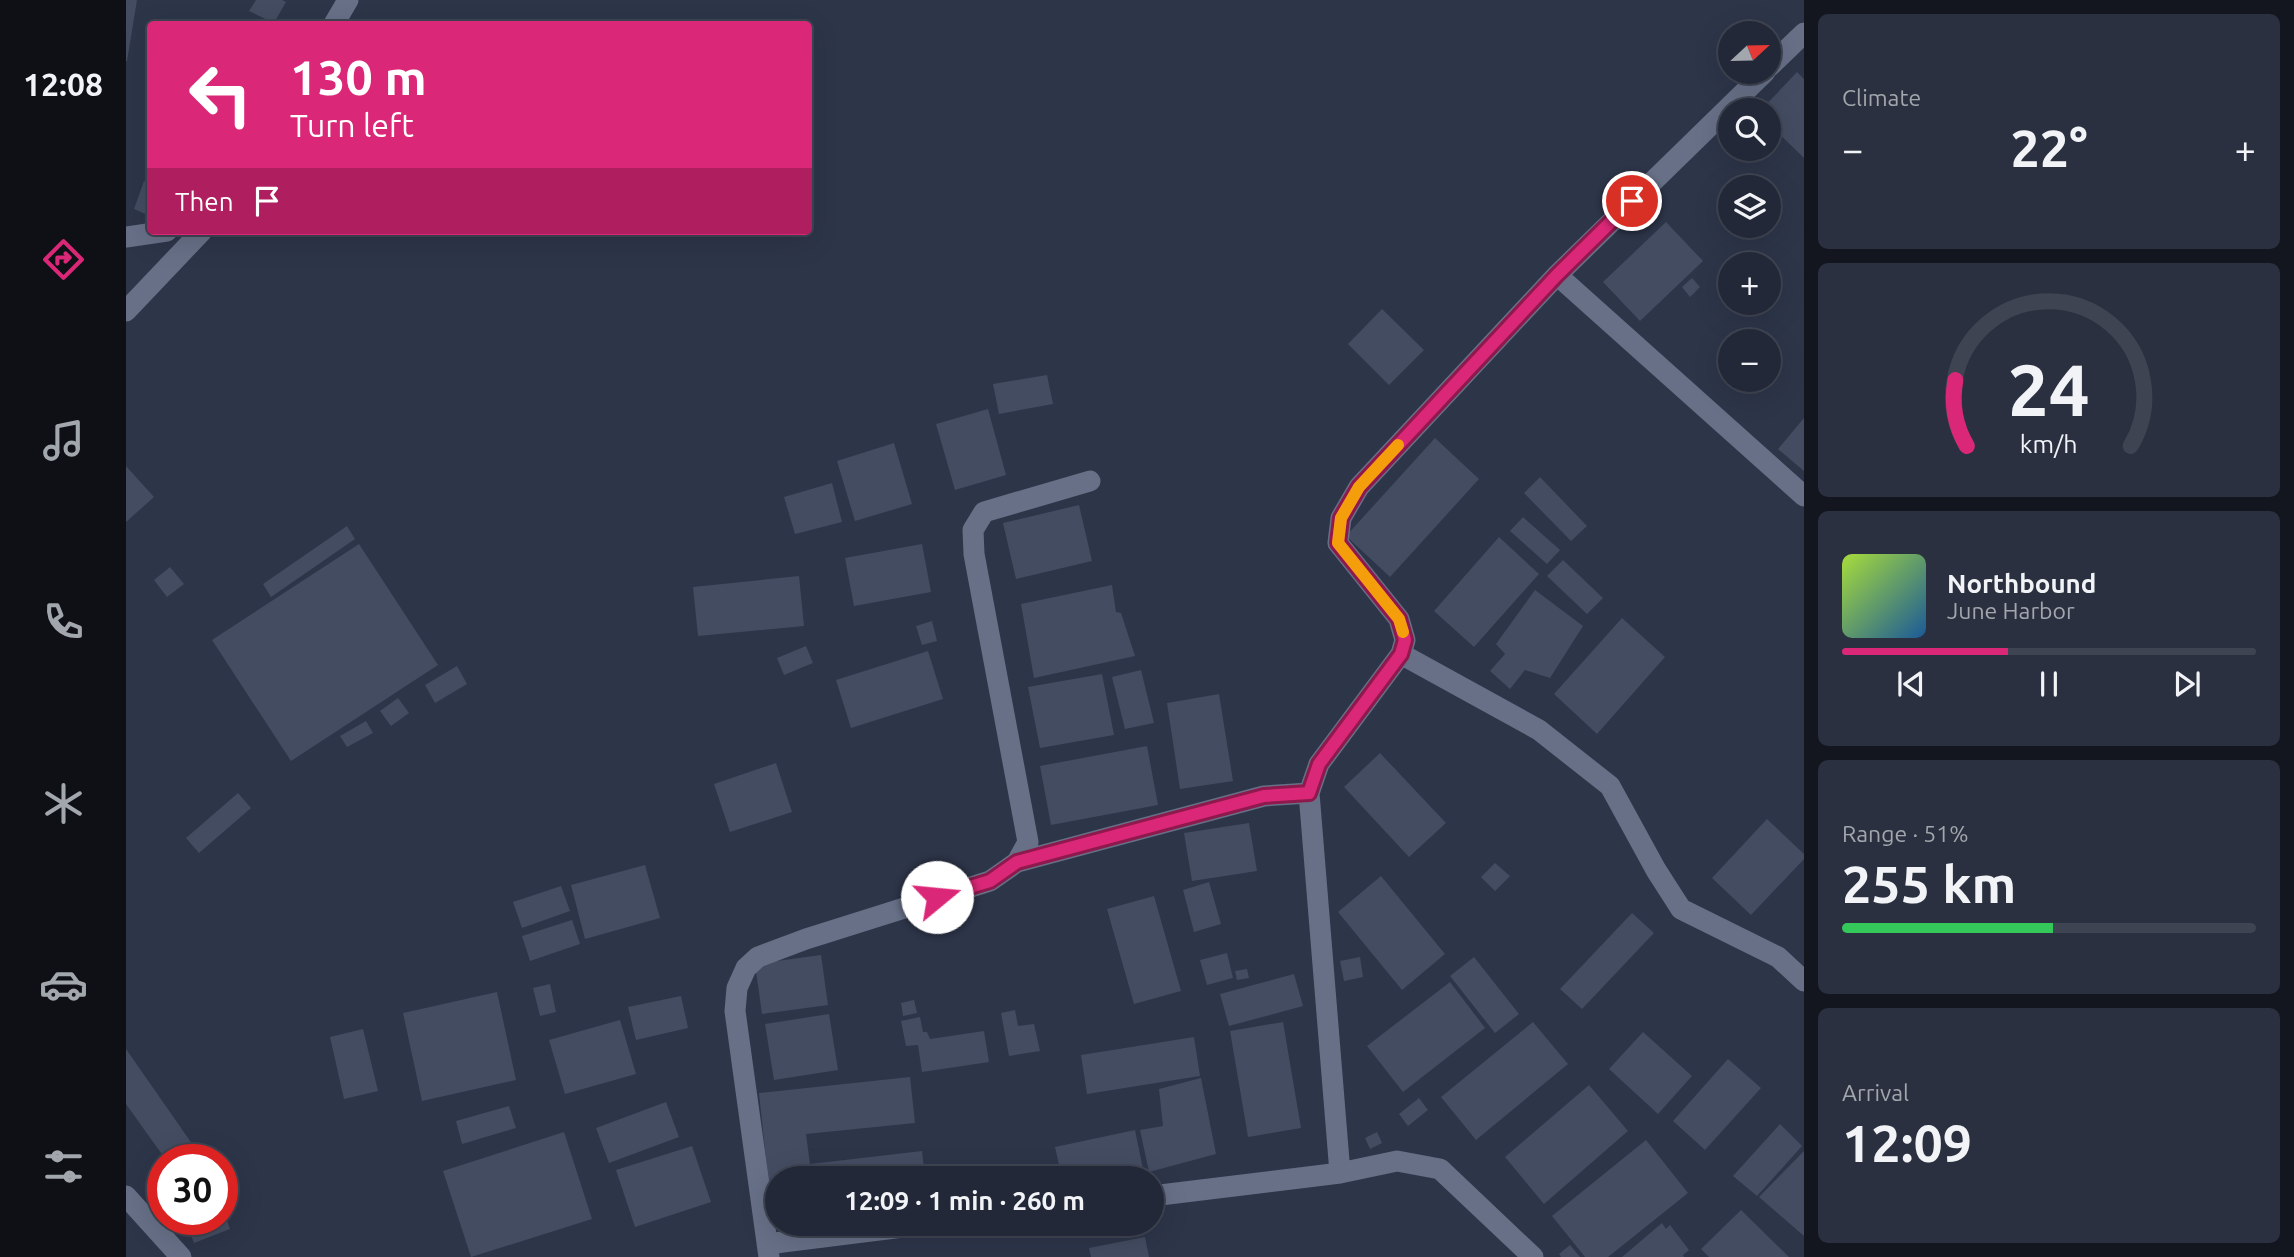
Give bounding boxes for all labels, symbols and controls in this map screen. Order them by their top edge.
north arrow [1718,21,1782,84]
map controls [1718,21,1781,392]
icon: left [175,49,266,140]
text: 130 m [290,49,427,104]
text: 12:08 [23,66,103,102]
text: Climate [1842,85,1921,110]
button: search [1718,98,1781,161]
text: Turn left [290,107,414,143]
text: 22° [2010,119,2088,177]
text: − [1842,128,1863,170]
text: + [2235,128,2256,170]
pin [1602,171,1662,231]
button: layers [1718,175,1781,238]
icon: arrive [248,182,286,220]
icon: arrive [1613,182,1651,220]
text: Then [175,187,234,216]
icon: directions [39,235,88,284]
button: + [1718,252,1781,315]
button: − [1718,329,1781,392]
text: 24 [2008,348,2090,430]
icon: music [39,416,88,465]
text: km/h [2020,430,2078,458]
text: Northbound [1947,569,2096,598]
icon: phone [39,597,88,646]
text: June Harbor [1947,598,2075,623]
icon: previous [1892,665,1930,703]
icon: pause [2030,665,2068,703]
icon: next [2168,665,2206,703]
icon: climate [39,779,88,828]
text: Range · 51% [1842,821,1969,846]
text: 255 km [1842,855,2016,913]
position arrow [900,860,974,934]
icon: car [39,960,88,1009]
text: Arrival [1842,1080,1909,1105]
text: 12:09 [1842,1114,1972,1172]
icon: filters [39,1142,88,1191]
speed limit sign: 30 [147,1144,238,1235]
text: 12:09 · 1 min · 260 m [844,1186,1085,1215]

